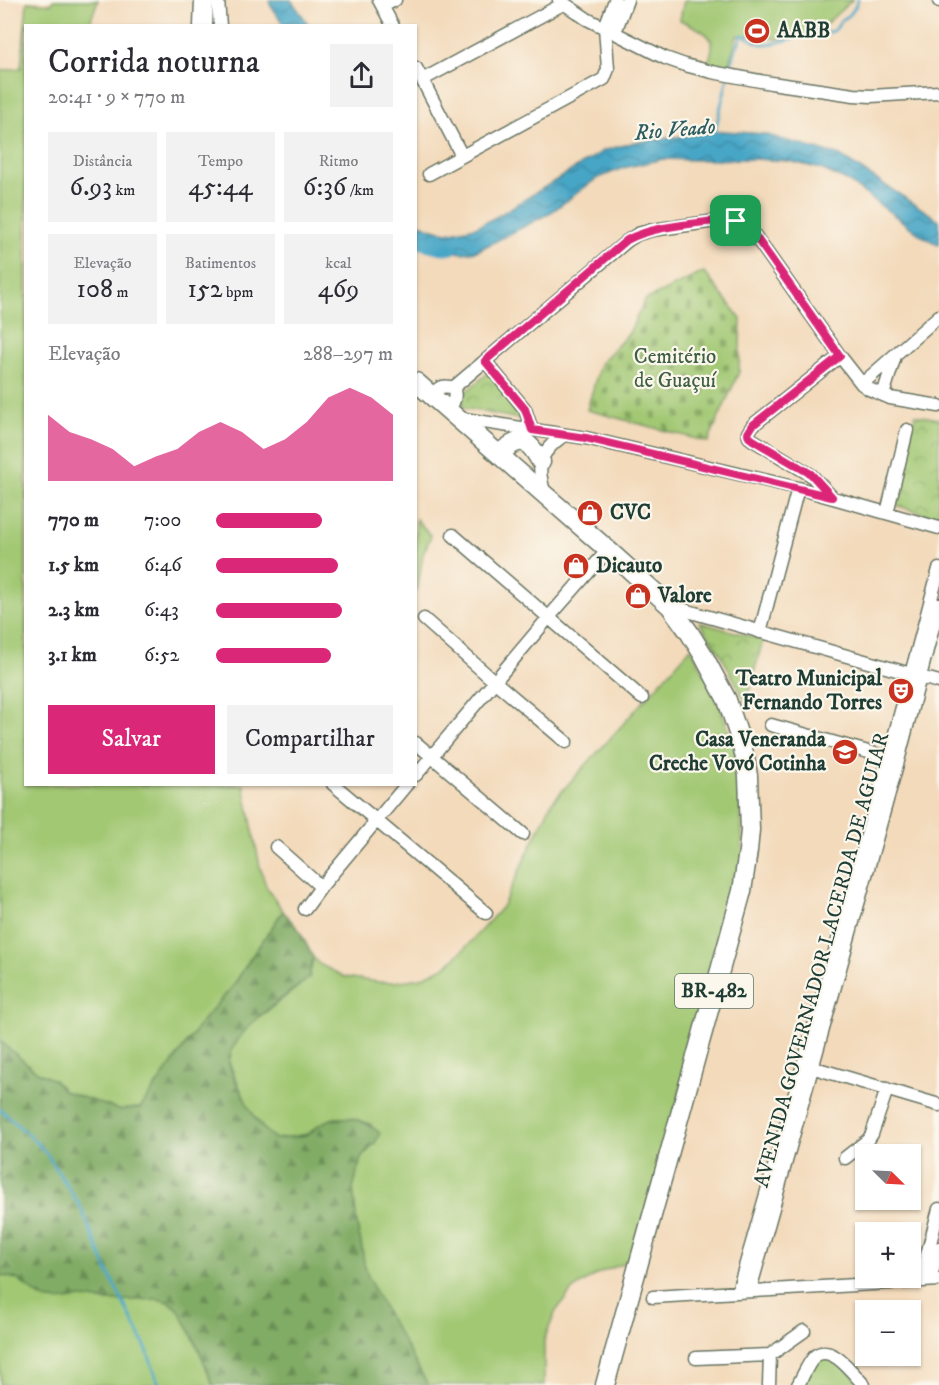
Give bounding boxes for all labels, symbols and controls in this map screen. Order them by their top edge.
sports icon: AABB [742,16,772,46]
place label: AABB [776,18,830,44]
text: Corrida noturna [48,42,260,83]
button: share [330,44,393,107]
text: 20:41 · 9 × 770 m [48,85,185,110]
water label: Rio Veado [632,113,717,147]
text: Distância [73,151,132,171]
text: Tempo [198,151,243,171]
text: Ritmo [319,151,358,171]
text: 6.93 [70,171,112,204]
text: 45:44 [188,171,253,204]
text: 6:36 [303,171,346,204]
text: km [112,180,135,200]
text: /km [346,180,374,200]
pin [710,195,761,246]
icon: arrive [719,204,752,237]
text: Elevação [73,253,132,273]
text: Batimentos [185,253,256,273]
text: kcal [325,253,352,273]
text: 108 [77,273,113,306]
text: 152 [187,273,223,306]
text: 469 [318,273,359,306]
text: m [113,282,128,302]
text: bpm [223,282,254,302]
text: Elevação [48,342,121,367]
text: 288–297 m [303,342,393,367]
park label: Cemitério de Guaçuí [634,344,718,394]
shop icon: CVC [575,498,605,528]
place label: CVC [610,500,651,526]
text: 770 m [48,508,99,533]
text: 7:00 [144,508,181,533]
shop icon: Dicauto [561,551,591,581]
text: 1.5 km [48,553,99,578]
text: 6:46 [144,553,182,578]
place label: Dicauto [596,553,662,579]
shop icon: Valore [623,581,653,611]
place label: Valore [657,583,712,609]
text: 2.3 km [48,598,100,623]
text: 6:43 [144,598,179,623]
text: 3.1 km [48,643,97,668]
text: 6:52 [144,643,179,668]
place label: Teatro Municipal Fernando Torres [735,666,883,716]
theatre icon: Teatro Municipal Fernando Torres [886,676,916,706]
button: Salvar [48,705,215,774]
button: Compartilhar [227,705,393,774]
place label: Casa Veneranda Creche Vovó Cotinha [649,727,827,777]
street label: AVENIDA GOVERNADOR LACERDA DE AGUIAR [749,730,895,1190]
school or university icon: Casa Veneranda Creche Vovó Cotinha [830,737,860,767]
road number: BR-482 [675,974,753,1008]
north arrow [855,1144,921,1210]
map controls [855,1144,921,1366]
button: + [855,1222,921,1288]
button: − [855,1300,921,1366]

